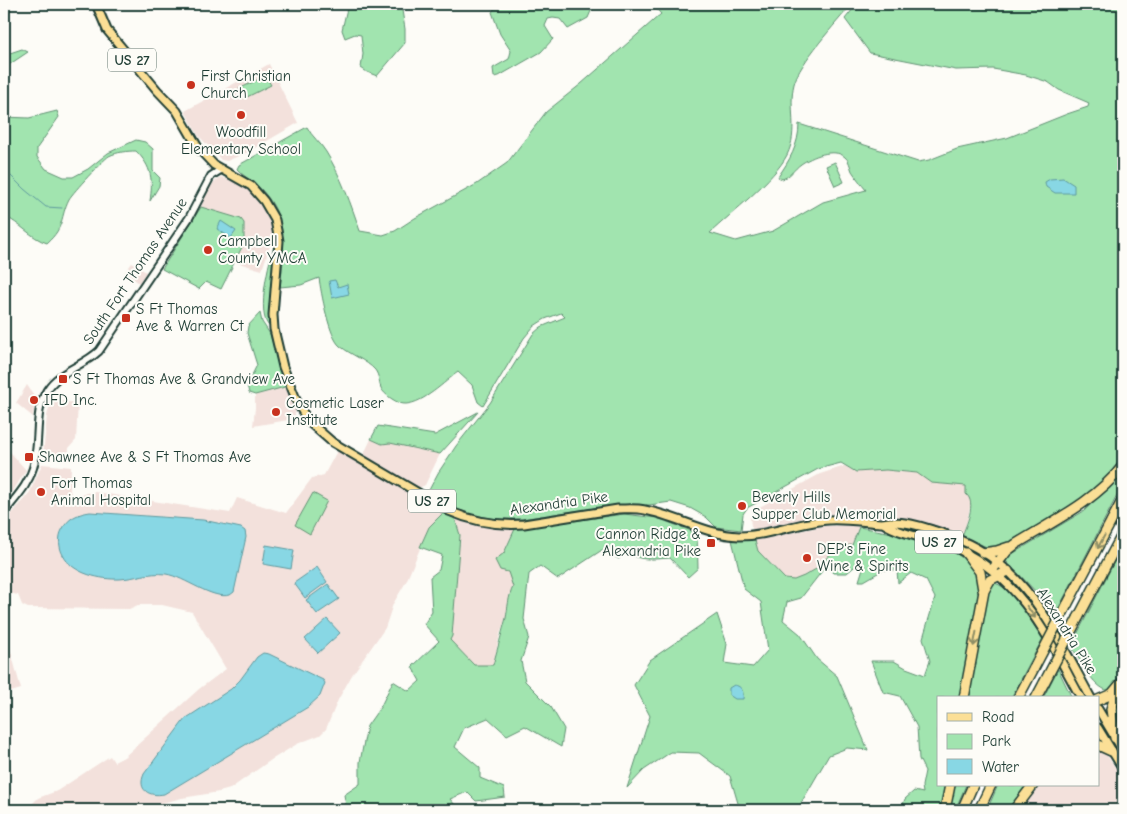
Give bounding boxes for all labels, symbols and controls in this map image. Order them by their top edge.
road number: US 27 [108,48,156,72]
place label: First Christian Church [201,67,291,102]
marker: First Christian Church [185,79,197,91]
marker: Woodfill Elementary School [235,109,247,121]
place label: Woodfill Elementary School [181,123,301,158]
street label: South Fort Thomas Avenue [79,194,191,348]
place label: Campbell County YMCA [218,232,307,267]
marker: Campbell County YMCA [202,244,214,256]
place label: S Ft Thomas Ave & Warren Ct [136,300,244,335]
marker: S Ft Thomas Ave & Warren Ct [120,312,132,324]
place label: S Ft Thomas Ave & Grandview Ave [73,370,296,388]
marker: S Ft Thomas Ave & Grandview Ave [57,373,69,385]
place label: IFD Inc. [44,391,97,409]
marker: IFD Inc. [28,394,40,406]
place label: Cosmetic Laser Institute [286,394,384,429]
marker: Cosmetic Laser Institute [270,406,282,418]
place label: Shawnee Ave & S Ft Thomas Ave [39,448,251,466]
marker: Shawnee Ave & S Ft Thomas Ave [23,451,35,463]
place label: Fort Thomas Animal Hospital [51,474,151,509]
marker: Fort Thomas Animal Hospital [35,486,47,498]
street label: Alexandria Pike [509,487,610,519]
place label: Beverly Hills Supper Club Memorial [752,488,896,523]
road number: US 27 [408,490,456,512]
marker: Beverly Hills Supper Club Memorial [736,500,748,512]
place label: Cannon Ridge & Alexandria Pike [596,525,701,560]
road number: US 27 [915,530,963,554]
one-way arrow [1095,534,1105,549]
marker: Cannon Ridge & Alexandria Pike [705,537,717,549]
place label: DEP's Fine Wine & Spirits [817,540,908,575]
marker: DEP's Fine Wine & Spirits [801,552,813,564]
street label: Alexandria Pike [1033,584,1101,678]
one-way arrow [1026,604,1036,618]
one-way arrow [969,630,979,646]
legend [937,696,1100,786]
text: Road [982,708,1014,726]
text: Park [982,732,1011,750]
text: Water [982,758,1019,776]

